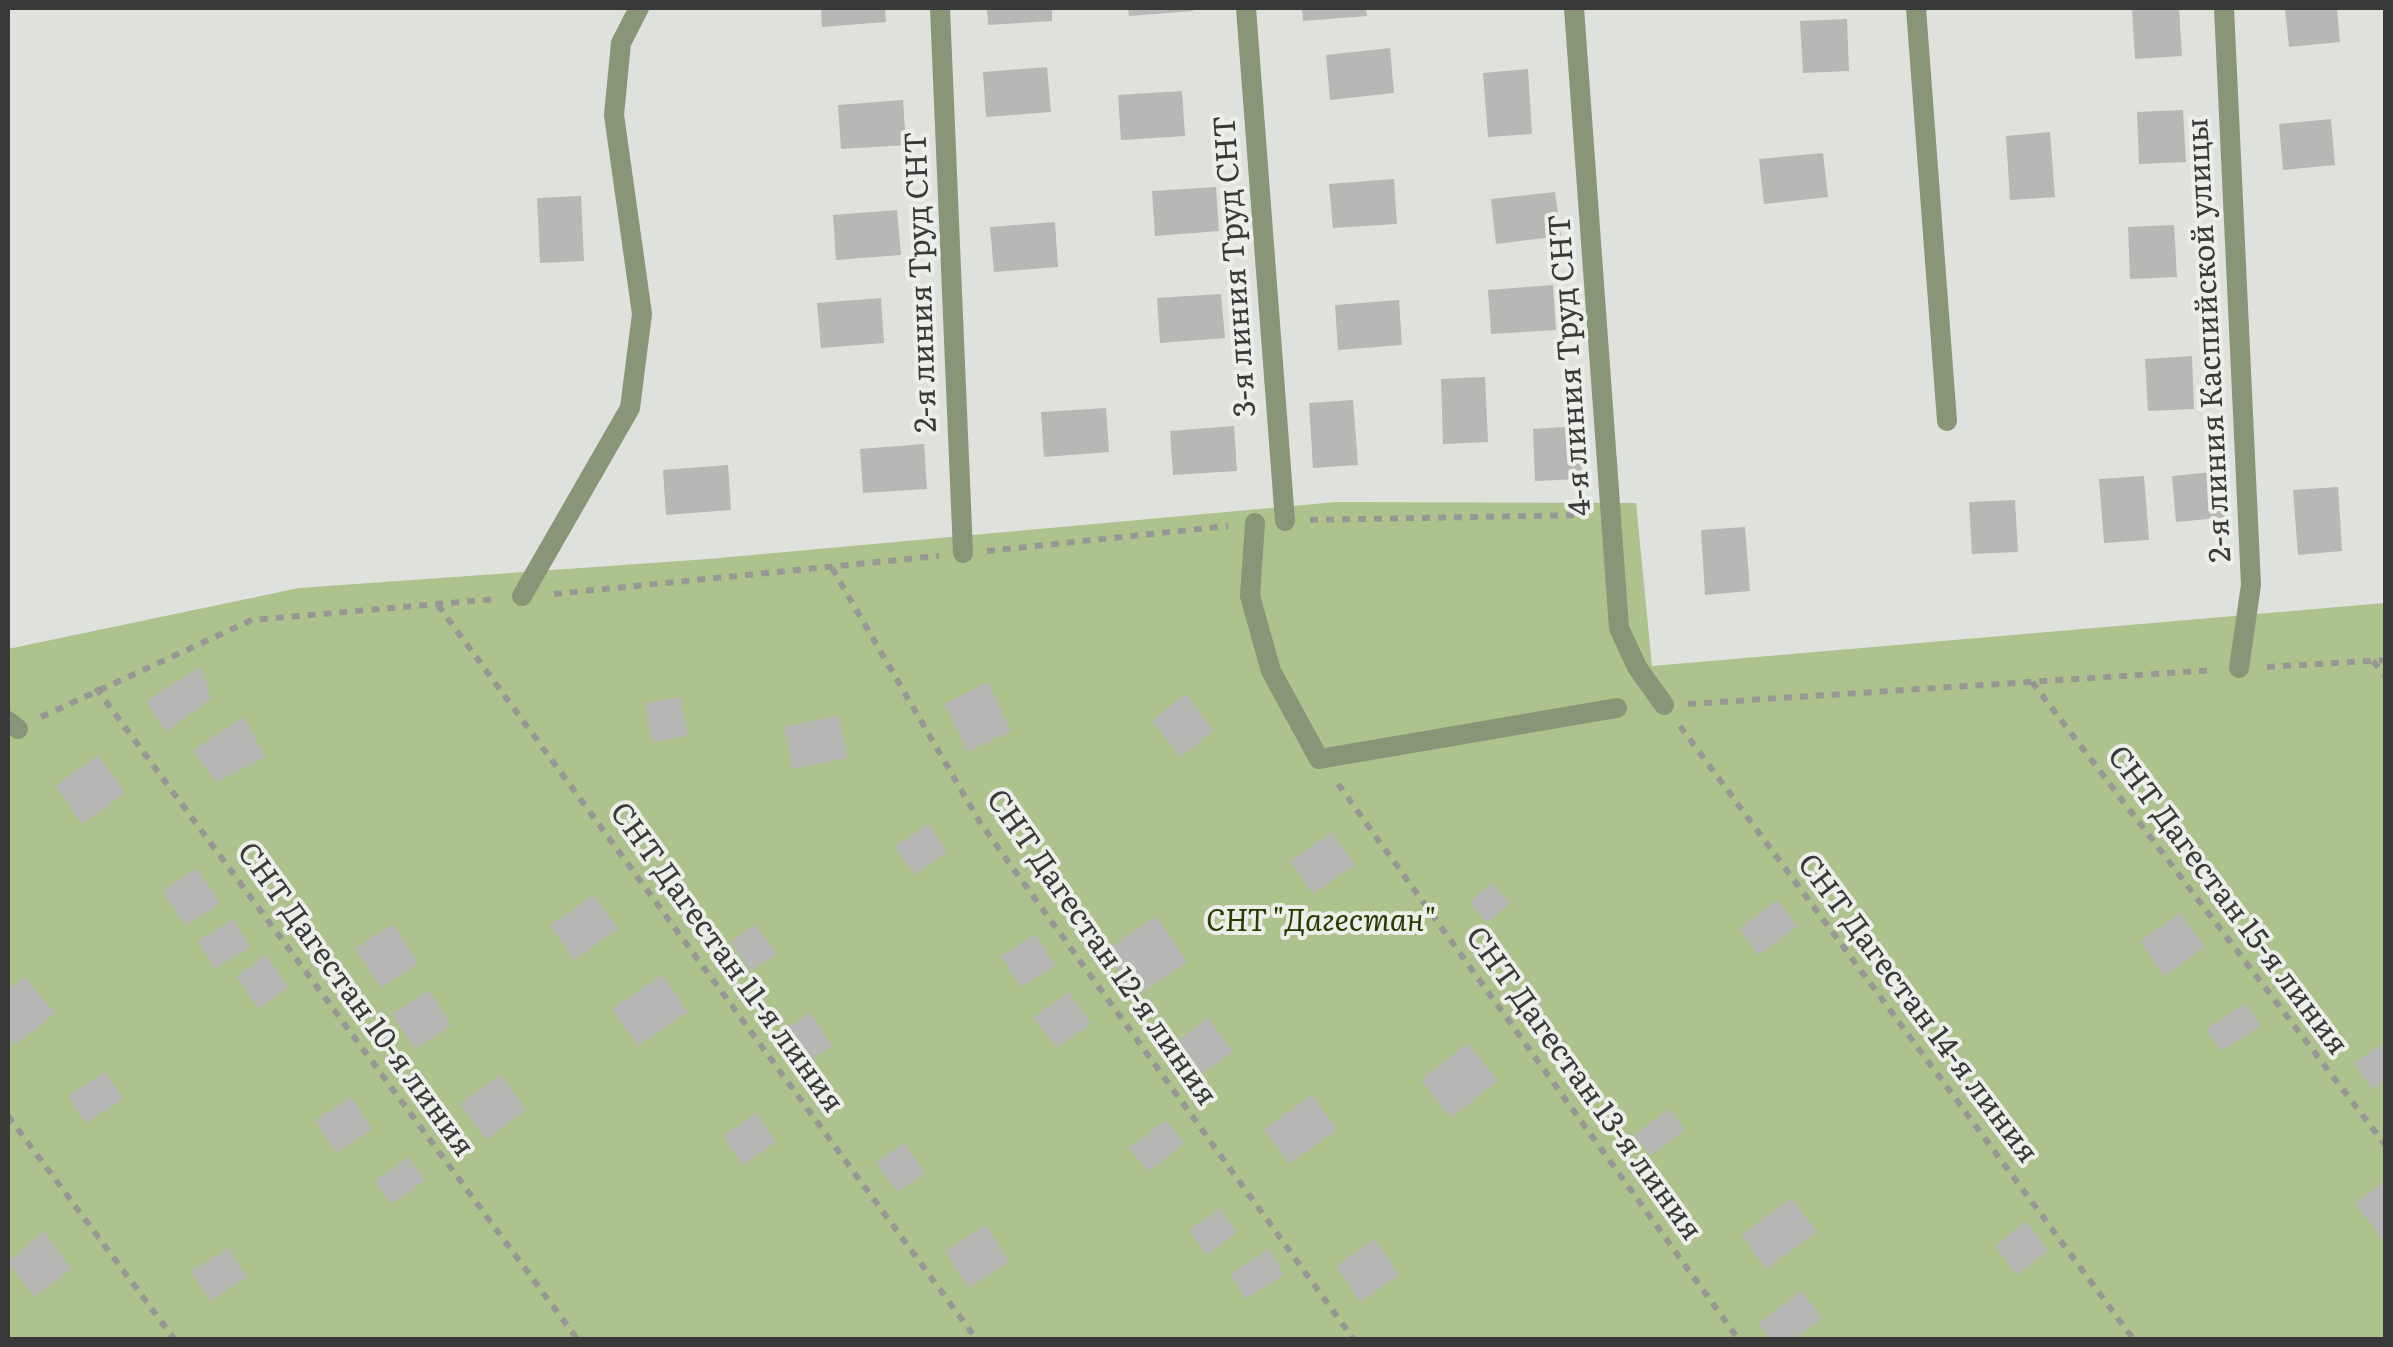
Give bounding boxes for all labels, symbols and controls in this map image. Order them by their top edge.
street label: 3-я линия Труд СНТ [1207,114,1265,418]
street label: 2-я линия Каспийской улицы [2180,117,2240,563]
street label: 2-я линия Труд СНТ [899,131,945,433]
street label: 4-я линия Труд СНТ [1542,213,1600,517]
street label: СНТ Дагестан 15-я линия [2099,739,2355,1063]
street label: СНТ Дагестан 12-я линия [978,783,1224,1113]
street label: СНТ Дагестан 11-я линия [601,796,851,1120]
street label: СНТ Дагестан 10-я линия [229,836,481,1164]
street label: СНТ Дагестан 14-я линия [1789,847,2045,1171]
park label: СНТ "Дагестан" [1206,904,1436,940]
street label: СНТ Дагестан 13-я линия [1457,920,1709,1248]

